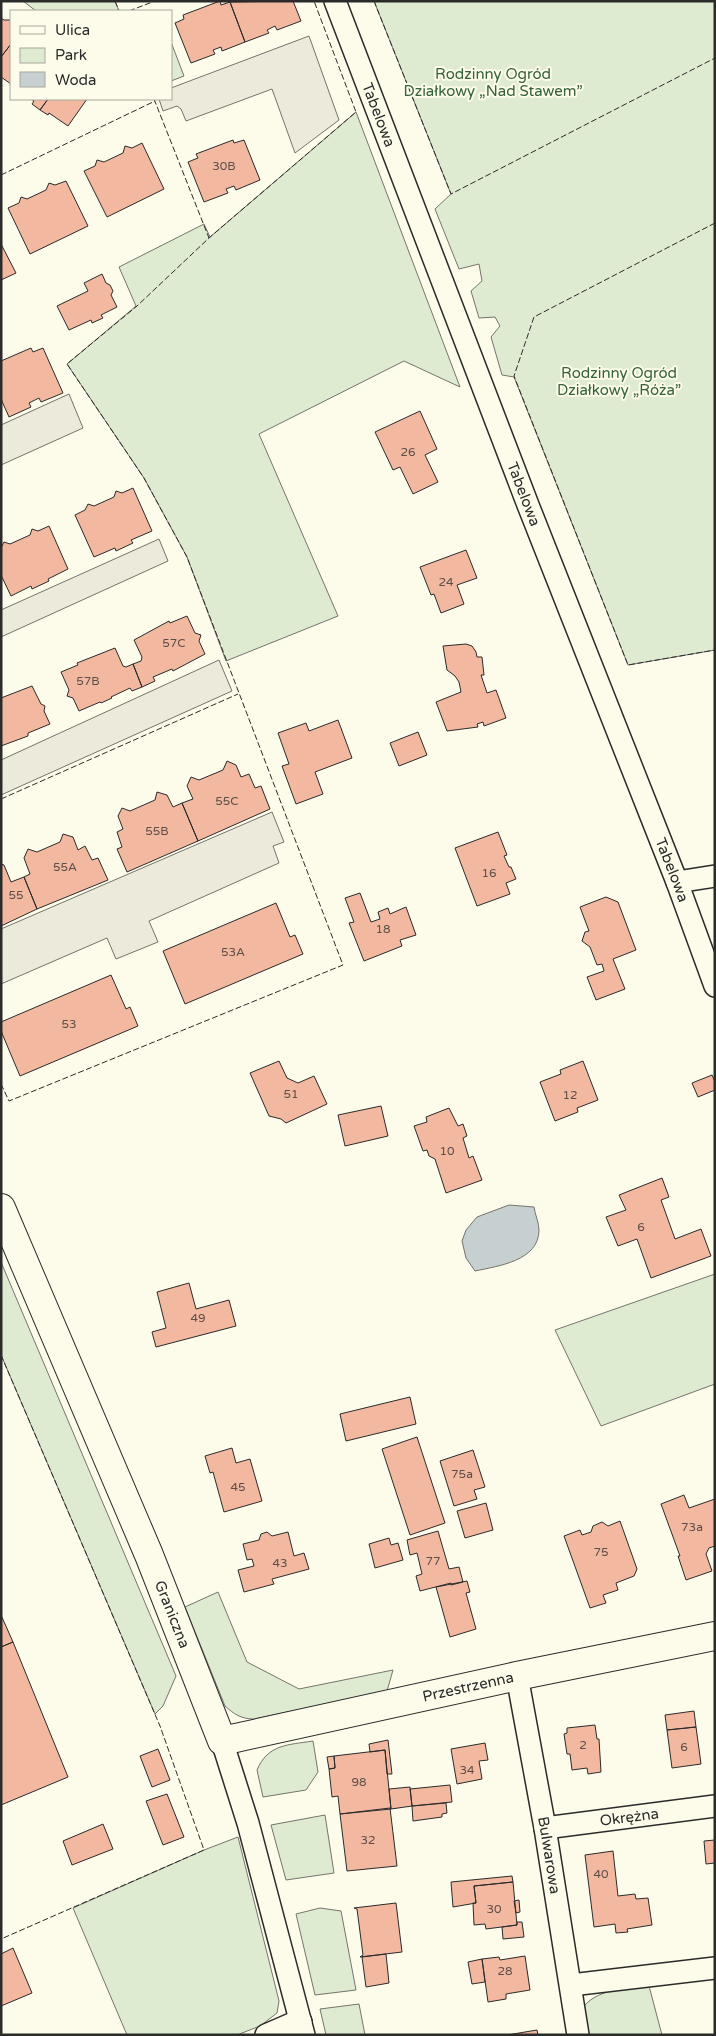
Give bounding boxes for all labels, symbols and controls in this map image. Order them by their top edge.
legend [10,10,172,100]
text: Ulica [55,21,90,39]
text: Park [55,46,87,64]
park label: Rodzinny Ogród Działkowy „Nad Stawem” [403,65,583,100]
text: Woda [55,71,97,89]
street label: Tabelowa [358,80,399,150]
house number: 30B [212,159,236,173]
park label: Rodzinny Ogród Działkowy „Róża” [557,364,681,399]
house number: 26 [400,445,416,459]
street label: Tabelowa [503,459,544,529]
house number: 24 [438,575,454,589]
house number: 57C [162,636,186,650]
house number: 57B [76,674,100,688]
house number: 55C [215,794,239,808]
house number: 55B [145,824,169,838]
street label: Tabelowa [651,835,693,904]
house number: 55A [53,860,77,874]
house number: 16 [481,866,497,880]
house number: 55 [8,888,24,902]
house number: 18 [375,922,391,936]
house number: 53A [221,945,245,959]
house number: 53 [61,1017,77,1031]
house number: 51 [283,1087,299,1101]
house number: 12 [562,1088,578,1102]
house number: 10 [439,1144,455,1158]
house number: 6 [637,1220,645,1234]
house number: 49 [190,1311,206,1325]
house number: 75a [451,1467,473,1481]
house number: 45 [230,1480,246,1494]
house number: 73a [681,1520,703,1534]
house number: 75 [593,1545,609,1559]
house number: 77 [425,1554,441,1568]
house number: 43 [272,1556,288,1570]
street label: Graniczna [151,1578,194,1651]
street label: Przestrzenna [421,1668,515,1706]
house number: 2 [579,1738,587,1752]
house number: 6 [680,1740,688,1754]
house number: 34 [459,1763,475,1777]
house number: 98 [351,1775,367,1789]
street label: Okrężna [599,1804,660,1830]
street label: Bulwarowa [534,1815,564,1895]
house number: 32 [360,1833,376,1847]
house number: 40 [593,1867,609,1881]
house number: 30 [486,1902,502,1916]
house number: 28 [497,1964,513,1978]

